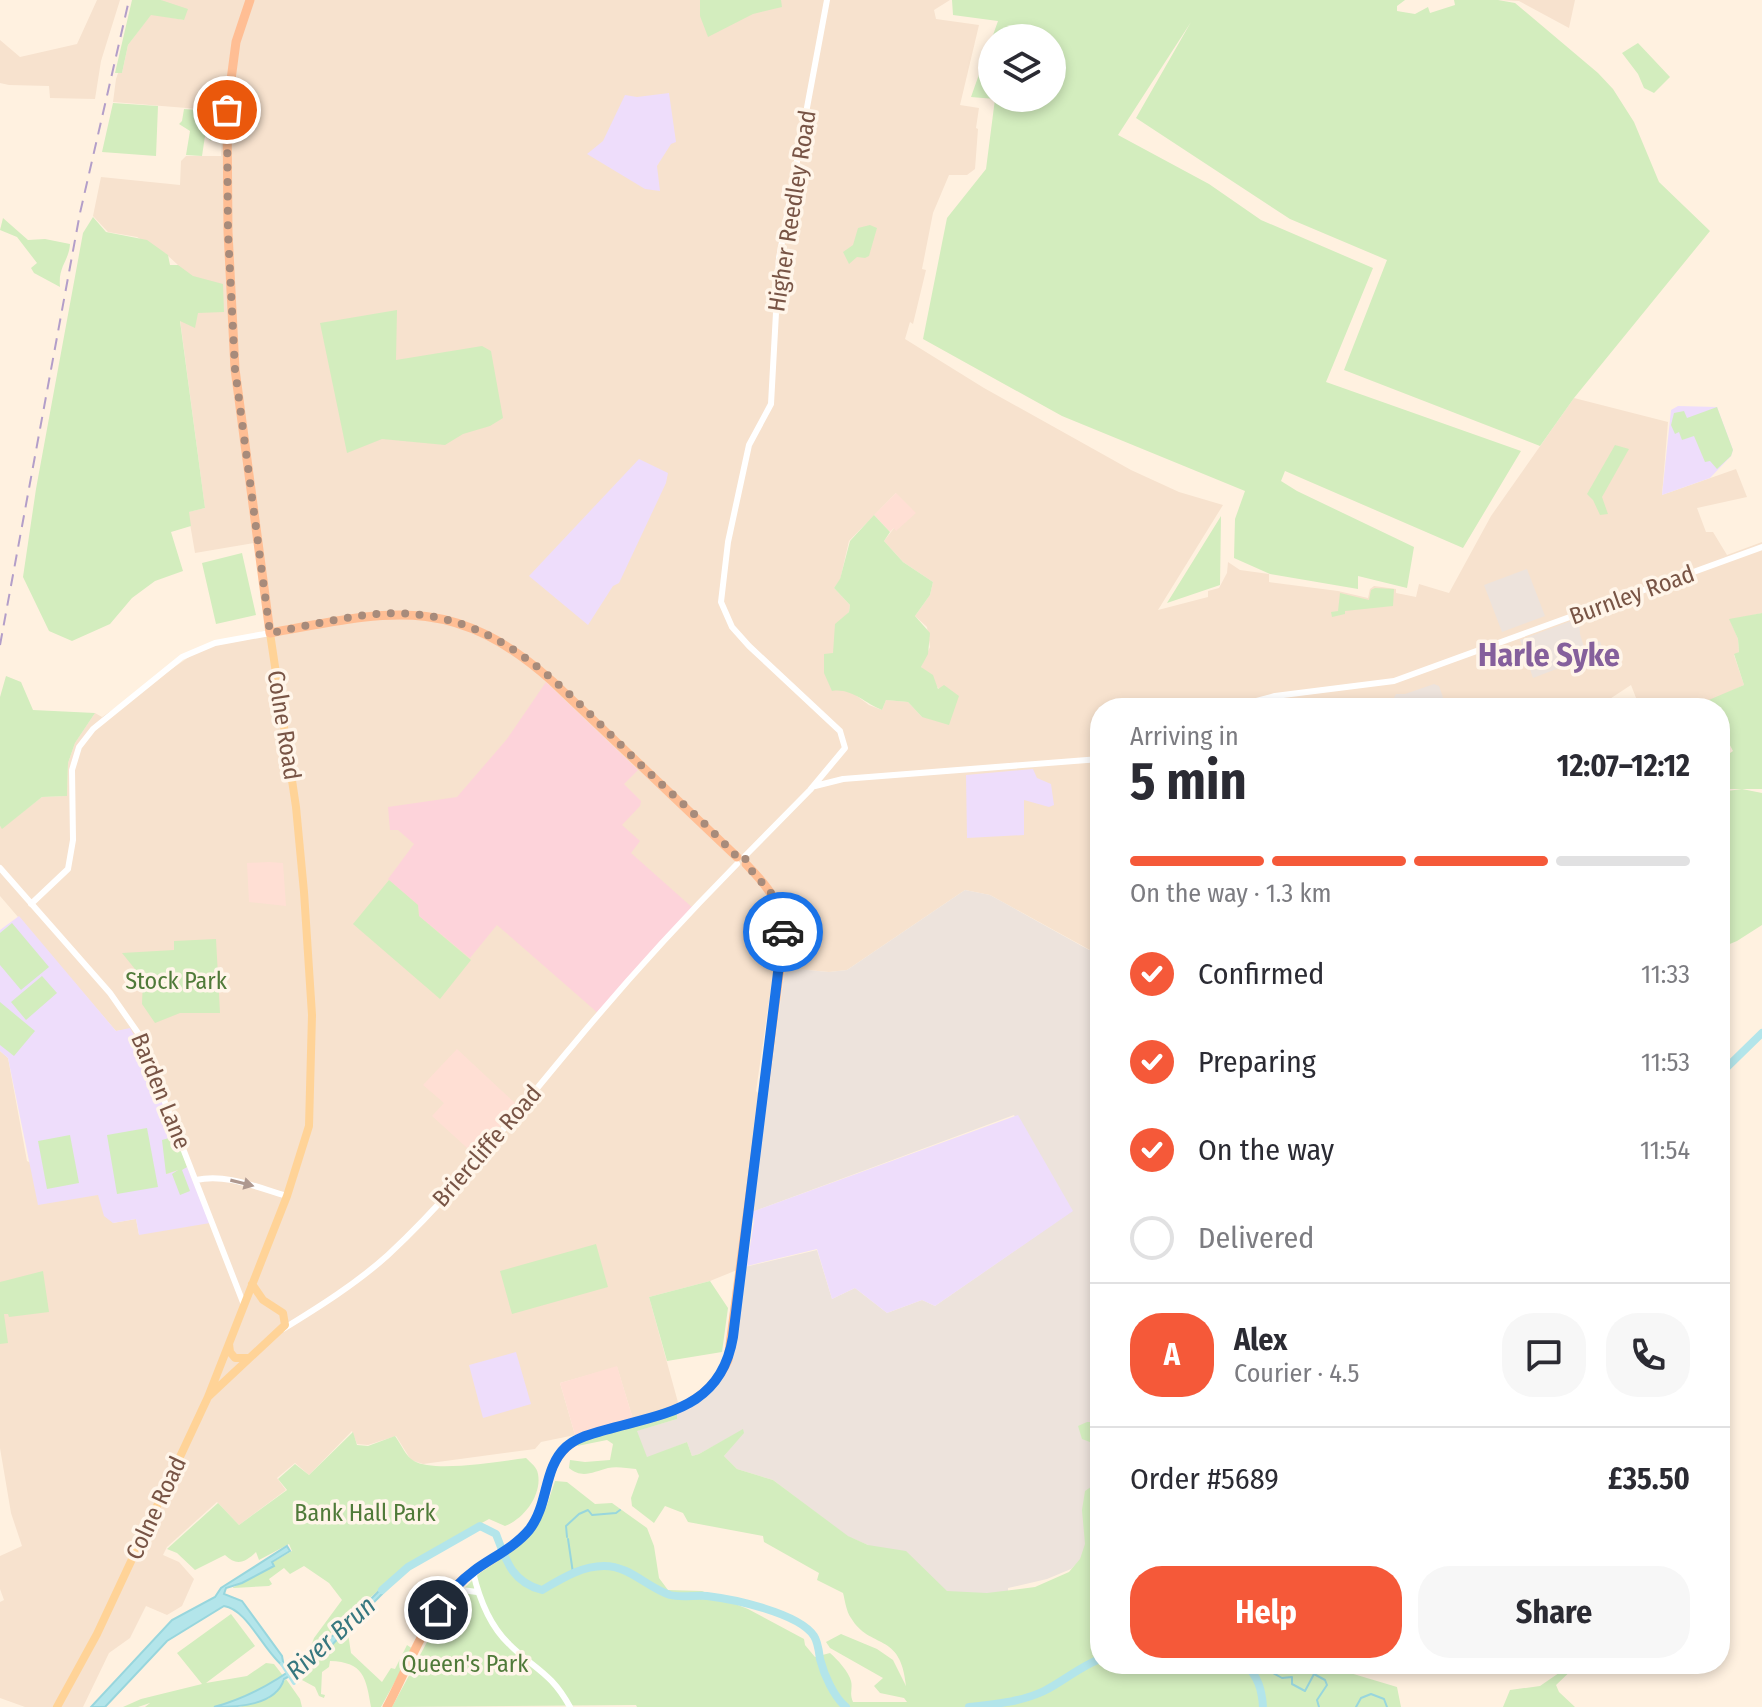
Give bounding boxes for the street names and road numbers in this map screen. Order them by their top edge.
street label: Higher Reedley Road [762,108,822,314]
street label: Burnley Road [1566,559,1698,631]
street label: Colne Road [262,668,306,782]
street label: Barden Lane [125,1029,197,1153]
street label: Briercliffe Road [427,1080,547,1212]
street label: Colne Road [120,1452,192,1564]

